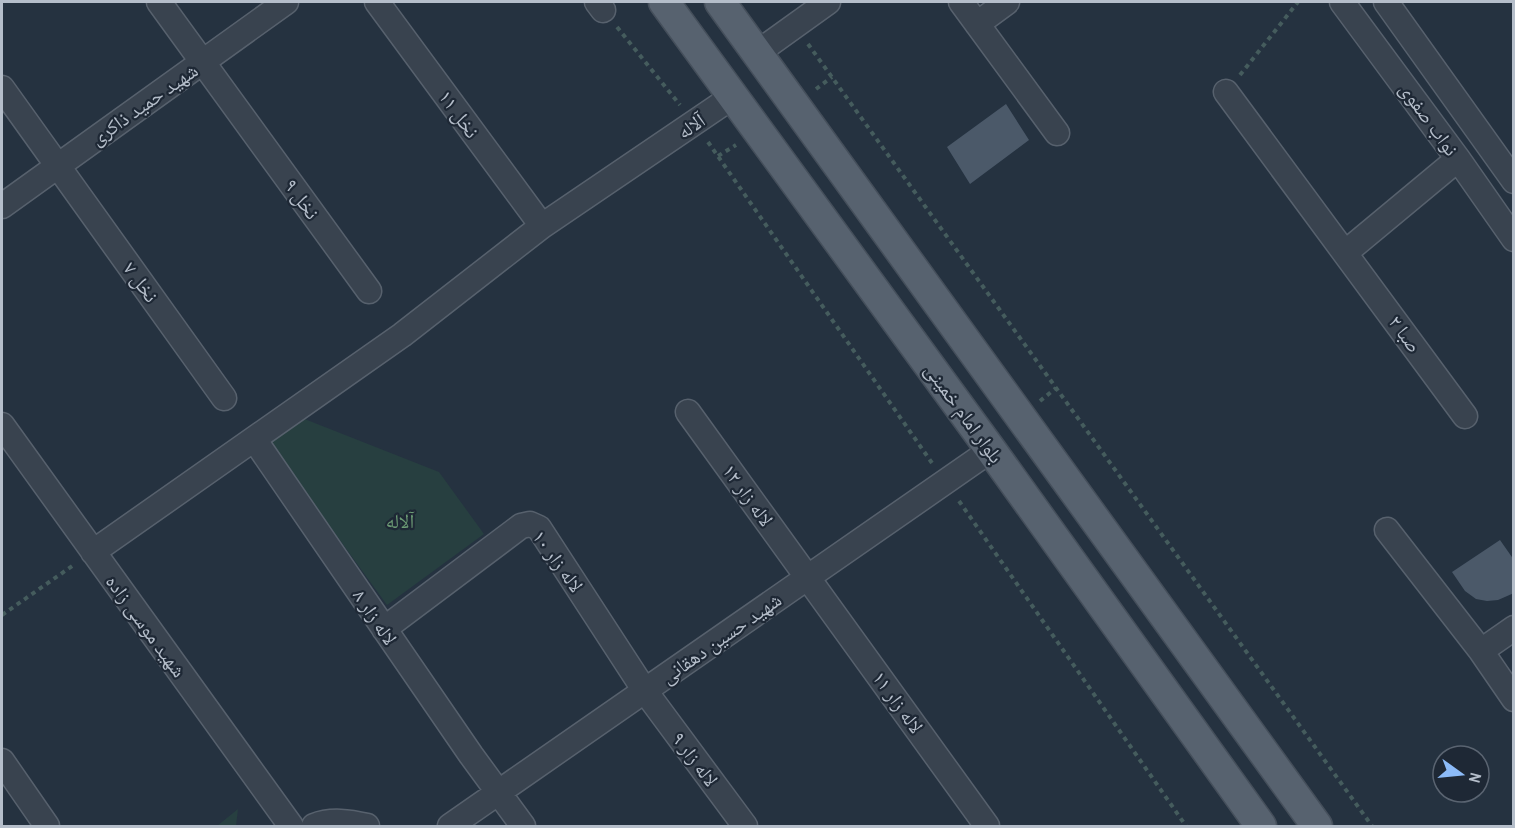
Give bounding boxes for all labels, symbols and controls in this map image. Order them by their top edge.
street label: شهید حمید ذاکری [84,56,203,151]
street label: نواب صفوی [1394,76,1465,161]
street label: نخل ۱۱ [433,84,486,143]
street label: آلاله [671,106,711,145]
street label: نخل ۹ [278,173,326,225]
street label: نخل ۷ [117,256,165,308]
street label: صبا ۲ [1383,310,1428,358]
street label: بلوار امام خمینی [918,357,1010,469]
street label: لاله زار ۱۲ [717,458,780,531]
park label: آلاله [386,507,415,534]
street label: لاله زار ۱۰ [527,524,590,597]
street label: شهید موسی زاده [100,569,193,683]
street label: لاله زار ۸ [347,583,404,650]
street label: شهید حسین دهقانی [655,586,787,689]
street label: لاله زار ۱۱ [867,665,930,738]
street label: لاله زار ۹ [666,726,725,792]
north arrow [1431,744,1491,804]
text: N [1464,770,1487,785]

